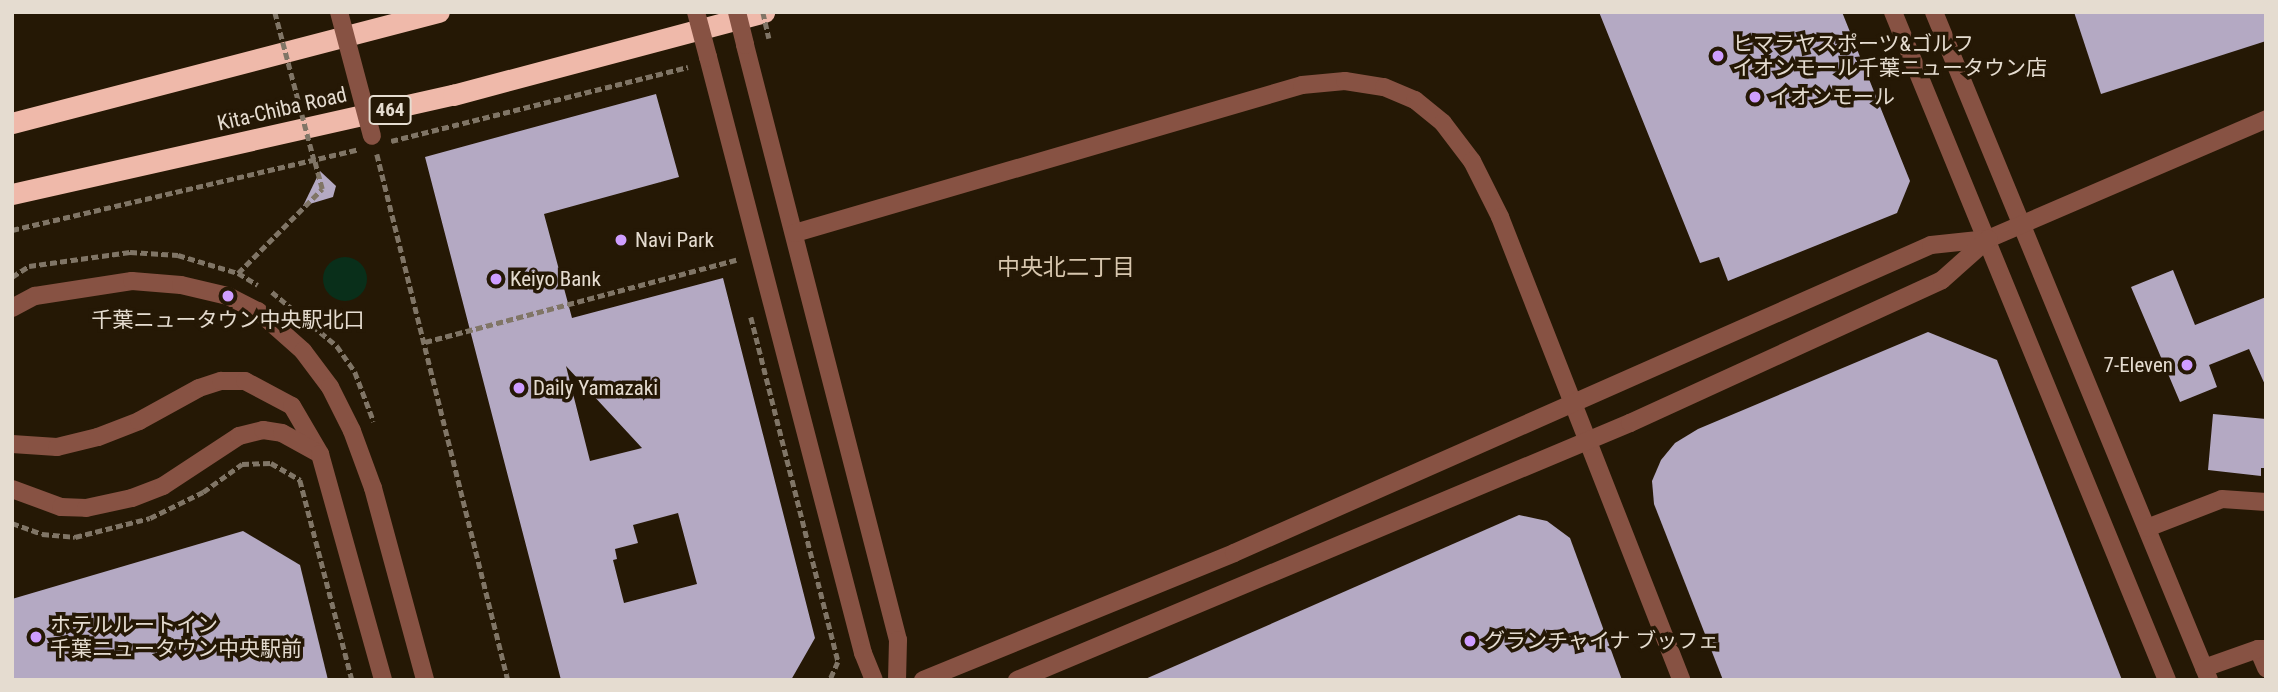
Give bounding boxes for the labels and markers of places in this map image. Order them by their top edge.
place label: ヒマラヤスポーツ&ゴルフ イオンモール千葉ニュータウン店 [1732,31,2047,81]
marker: ヒマラヤスポーツ&ゴルフ イオンモール千葉ニュータウン店 [1710,48,1726,64]
place label: イオンモール [1769,84,1895,110]
marker: イオンモール [1747,89,1763,105]
place label: Navi Park [635,227,714,253]
marker: Navi Park [613,232,629,248]
place label: Keiyo Bank [510,266,601,292]
marker: Keiyo Bank [488,271,504,287]
marker: 千葉ニュータウン中央駅北口 [220,288,236,304]
place label: 千葉ニュータウン中央駅北口 [92,307,364,333]
place label: 7-Eleven [2104,352,2173,378]
marker: 7-Eleven [2179,357,2195,373]
place label: Daily Yamazaki [533,375,658,401]
marker: Daily Yamazaki [511,380,527,396]
place label: ホテルルートイン 千葉ニュータウン中央駅前 [50,612,302,662]
place label: グランチャイナ ブッフェ [1484,628,1720,654]
marker: ホテルルートイン 千葉ニュータウン中央駅前 [28,629,44,645]
marker: グランチャイナ ブッフェ [1462,633,1478,649]

